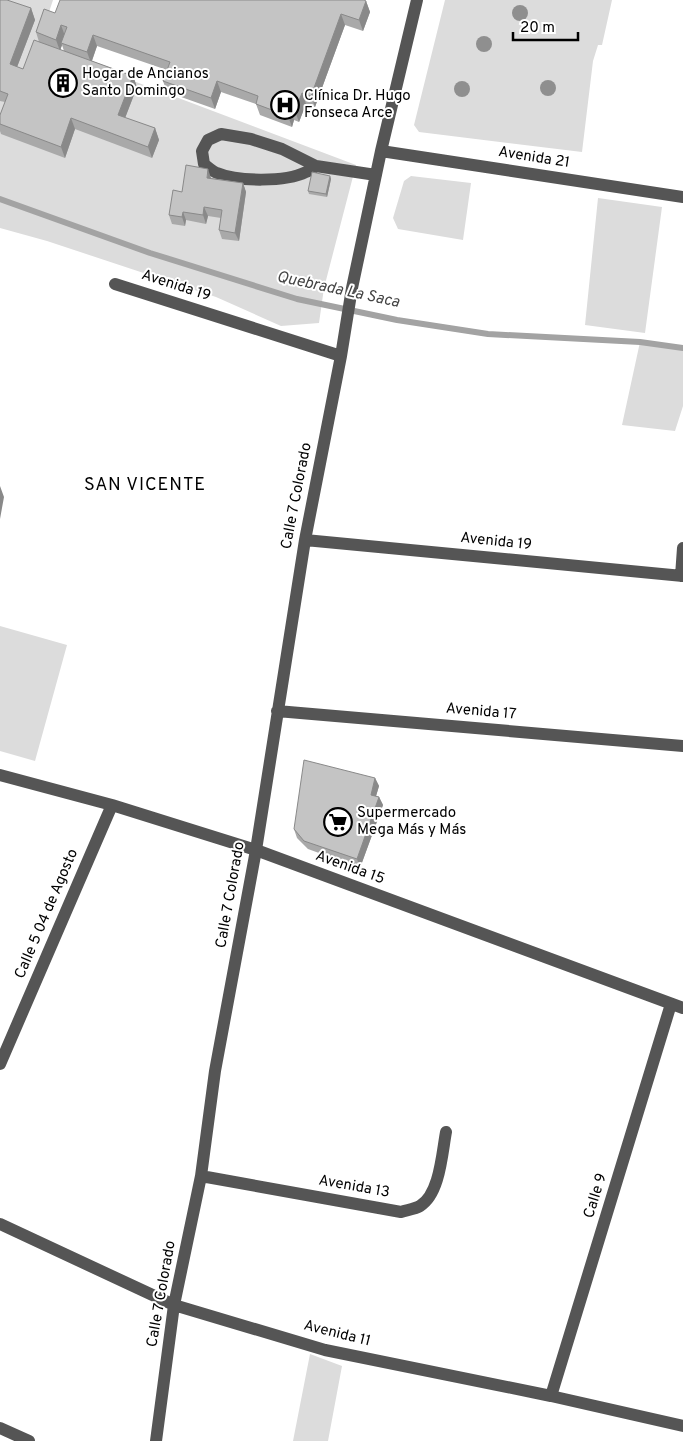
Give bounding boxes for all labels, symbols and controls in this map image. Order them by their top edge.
scale bar [513,10,578,42]
text: 20 m [520,19,555,38]
place label: Hogar de Ancianos Santo Domingo [82,65,209,101]
building icon: Hogar de Ancianos Santo Domingo [48,68,78,98]
place label: Clínica Dr. Hugo Fonseca Arce [304,87,411,123]
hospital icon: Clínica Dr. Hugo Fonseca Arce [270,90,300,120]
street label: Avenida 21 [497,143,571,173]
street label: Avenida 19 [139,266,213,306]
water label: Quebrada La Saca [275,267,402,313]
street label: Calle 7 Colorado [277,441,317,551]
district label: SAN VICENTE [84,474,206,497]
street label: Avenida 19 [459,529,533,555]
street label: Avenida 17 [445,699,517,725]
place label: Supermercado Mega Más y Más [357,804,466,840]
supermarket icon: Supermercado Mega Más y Más [323,807,353,837]
street label: Calle 7 Colorado [212,840,250,950]
street label: Calle 5 04 de Agosto [11,846,83,982]
street label: Avenida 15 [313,847,387,889]
street label: Avenida 13 [317,1171,391,1203]
street label: Calle 9 [580,1171,612,1221]
street label: Calle 7 Colorado [143,1239,181,1349]
street label: Avenida 11 [301,1316,373,1352]

